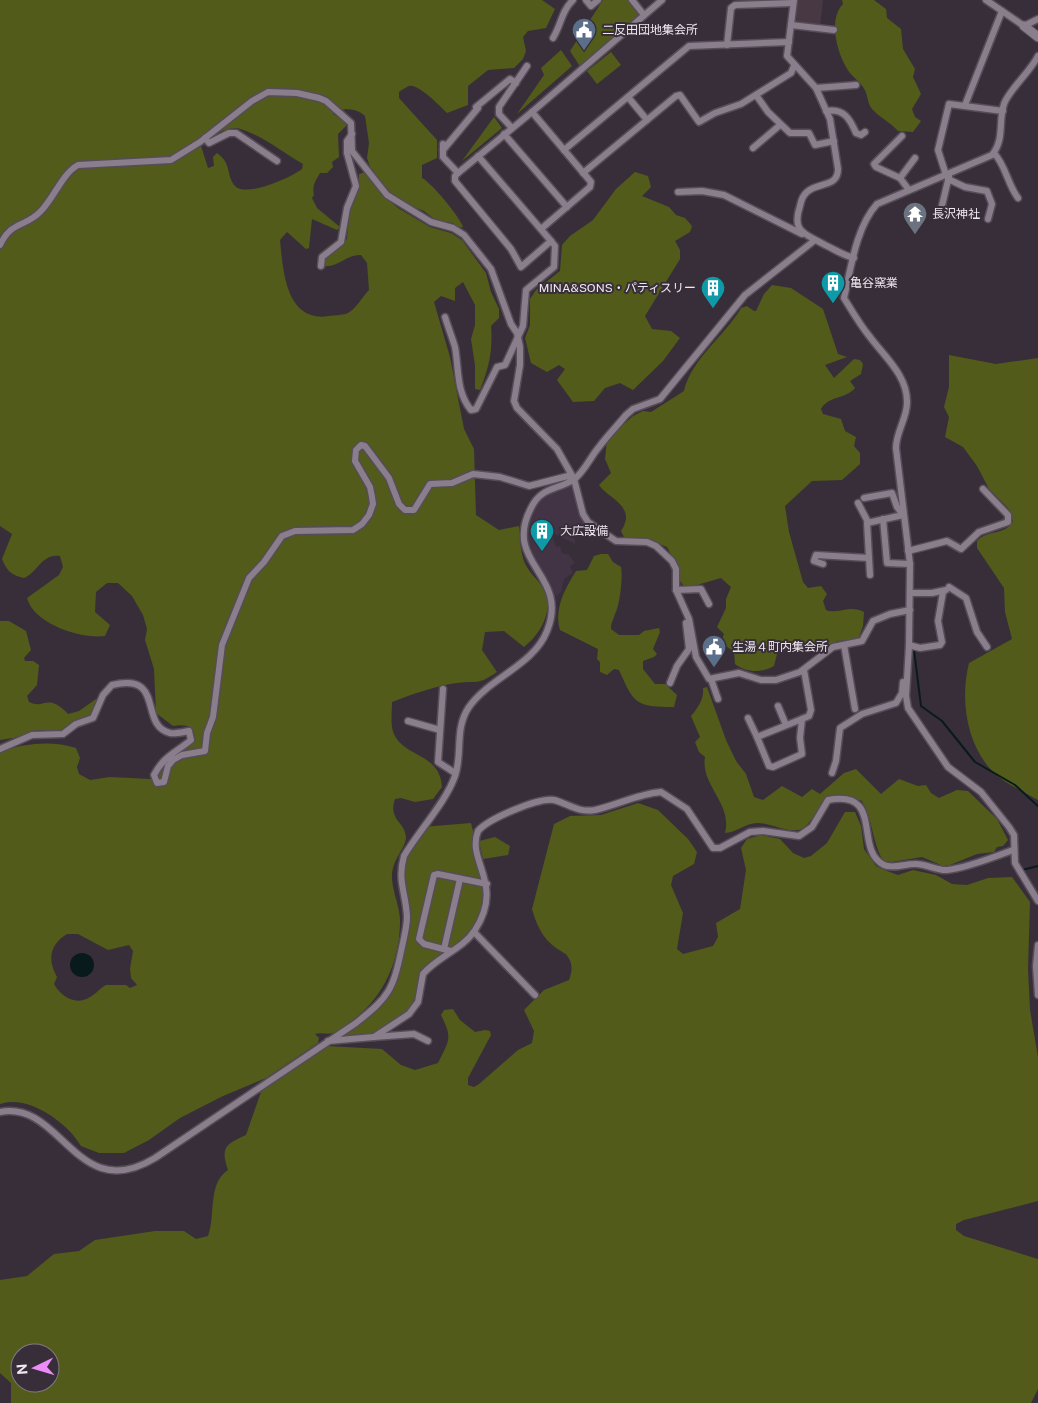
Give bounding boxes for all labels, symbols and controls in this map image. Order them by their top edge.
public building icon: 二反田団地集会所 [571,17,597,51]
place label: 二反田団地集会所 [602,23,698,37]
temple icon: 長沢神社 [902,201,928,235]
place label: 長沢神社 [932,207,980,221]
building icon: 亀谷窯業 [820,270,846,304]
building icon: MINA&SONS・パティスリー [700,275,726,309]
place label: 亀谷窯業 [850,276,898,290]
place label: MINA&SONS・パティスリー [539,281,696,295]
building icon: 大広設備 [529,518,555,552]
place label: 大広設備 [560,524,608,538]
public building icon: 生湯４町内集会所 [701,634,727,668]
place label: 生湯４町内集会所 [732,640,828,654]
north arrow [10,1343,60,1393]
text: N [14,1363,30,1375]

